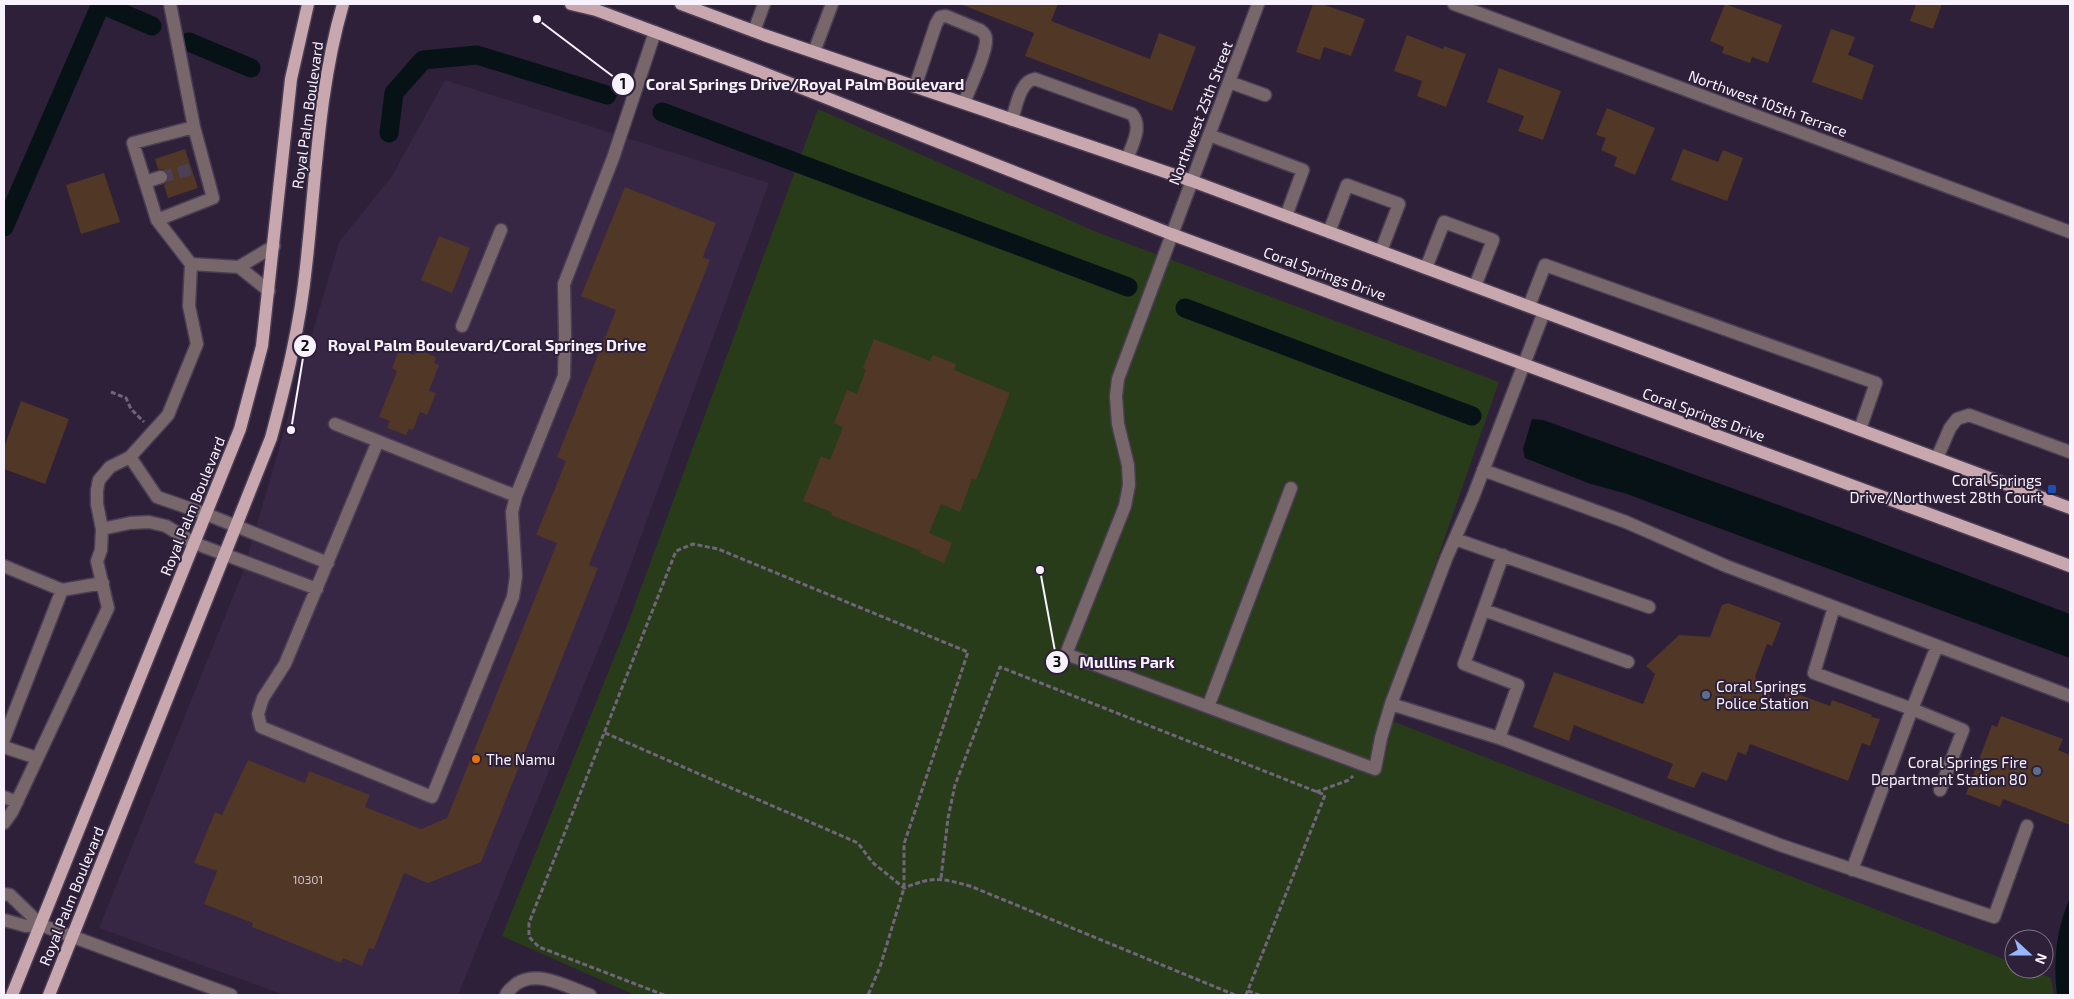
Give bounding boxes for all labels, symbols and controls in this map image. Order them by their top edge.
street label: Northwest 25th Street [1164,38,1236,187]
street label: Royal Palm Boulevard [288,40,326,190]
street label: Northwest 105th Terrace [1686,66,1850,140]
callout: Coral Springs Drive/Royal Palm Boulevard [611,69,975,100]
text: 1 [620,74,626,92]
text: Coral Springs Drive/Royal Palm Boulevard [646,74,964,94]
street label: Coral Springs Drive [1261,242,1389,304]
callout: Royal Palm Boulevard/Coral Springs Drive [293,330,657,361]
text: Royal Palm Boulevard/Coral Springs Drive [328,335,646,355]
text: 2 [301,336,310,354]
street label: Coral Springs Drive [1640,383,1768,445]
street label: Royal Palm Boulevard [156,434,228,578]
place label: Coral Springs Drive/Northwest 28th Court [1849,471,2042,506]
marker: Coral Springs Drive/Northwest 28th Court [2046,483,2058,495]
callout: Mullins Park [1044,646,1185,677]
text: 3 [1053,652,1061,670]
text: Mullins Park [1079,652,1175,671]
place label: Coral Springs Police Station [1716,677,1809,712]
marker: Coral Springs Police Station [1700,689,1712,701]
place label: The Namu [486,750,555,768]
marker: The Namu [470,753,482,765]
place label: Coral Springs Fire Department Station 80 [1871,753,2027,788]
marker: Coral Springs Fire Department Station 80 [2031,765,2043,777]
street label: Royal Palm Boulevard [35,824,107,968]
house number: 10301 [293,872,323,886]
north arrow [2004,929,2054,979]
text: N [2032,951,2051,967]

